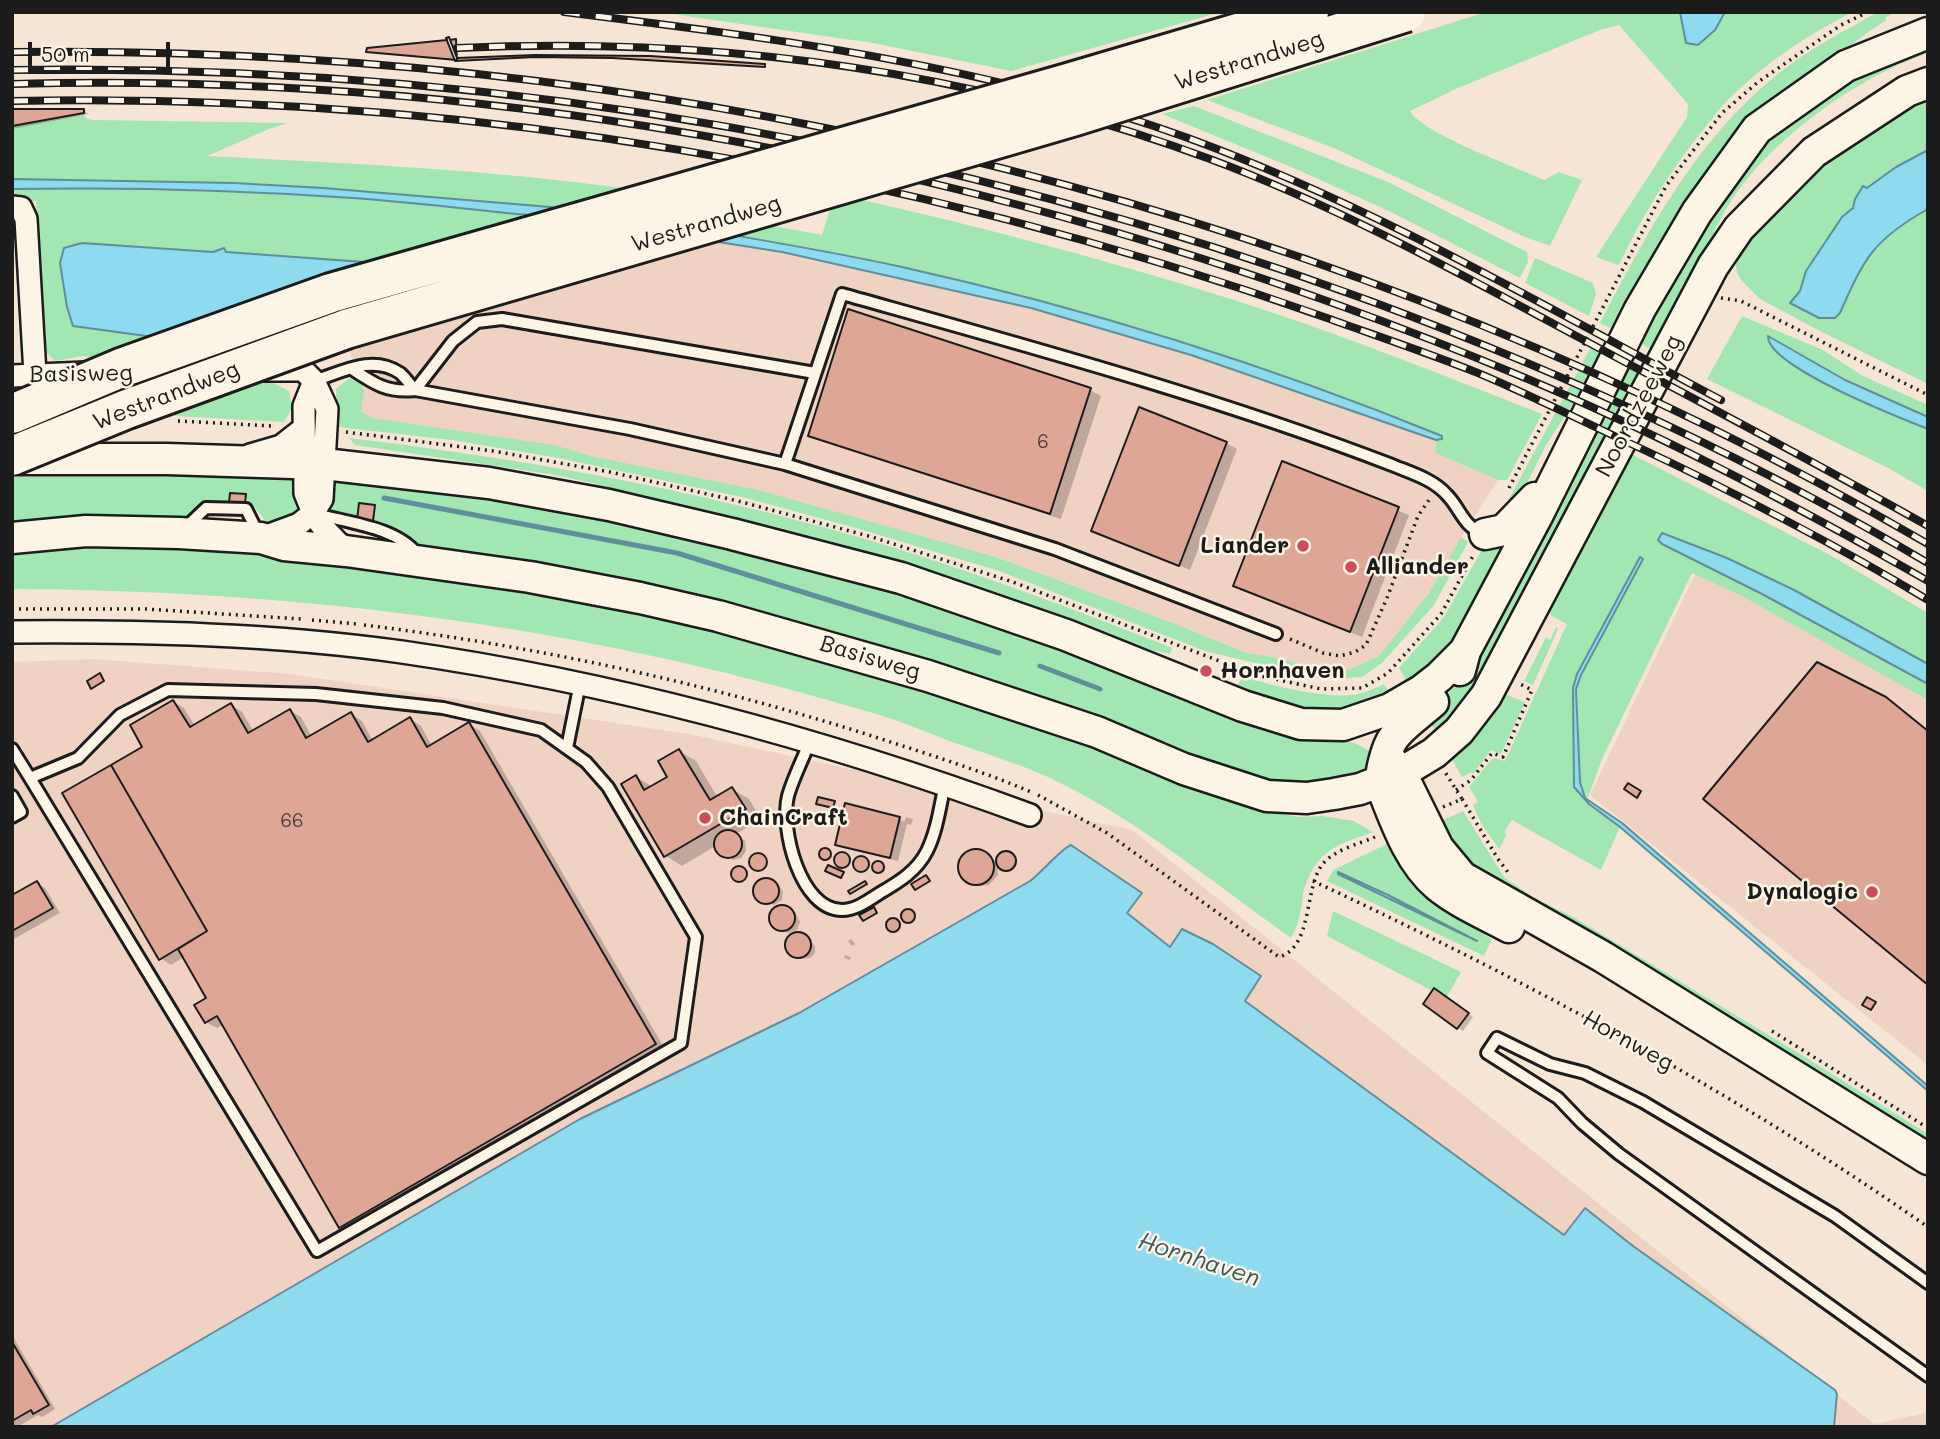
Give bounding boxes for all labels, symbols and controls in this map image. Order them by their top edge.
street label: Westrandweg [1171,25,1327,97]
scale bar [32,28,173,72]
text: 50 m [41,40,90,67]
street label: Westrandweg [628,189,784,259]
street label: Noordzeeweg [1590,330,1688,482]
street label: Westrandweg [89,355,243,437]
street label: Basisweg [29,359,133,389]
house number: 6 [1037,431,1049,453]
place label: Liander [1200,532,1289,560]
marker: Liander [1295,538,1311,554]
place label: Alliander [1365,553,1469,581]
marker: Alliander [1343,559,1359,575]
street label: Basisweg [817,630,923,686]
place label: Hornhaven [1220,657,1345,685]
marker: Hornhaven [1198,663,1214,679]
place label: ChainCraft [719,804,848,832]
house number: 66 [281,810,303,832]
marker: ChainCraft [697,810,713,826]
place label: Dynalogic [1746,878,1858,906]
marker: Dynalogic [1864,884,1880,900]
street label: Hornweg [1578,1005,1678,1077]
water label: Hornhaven [1135,1227,1263,1293]

